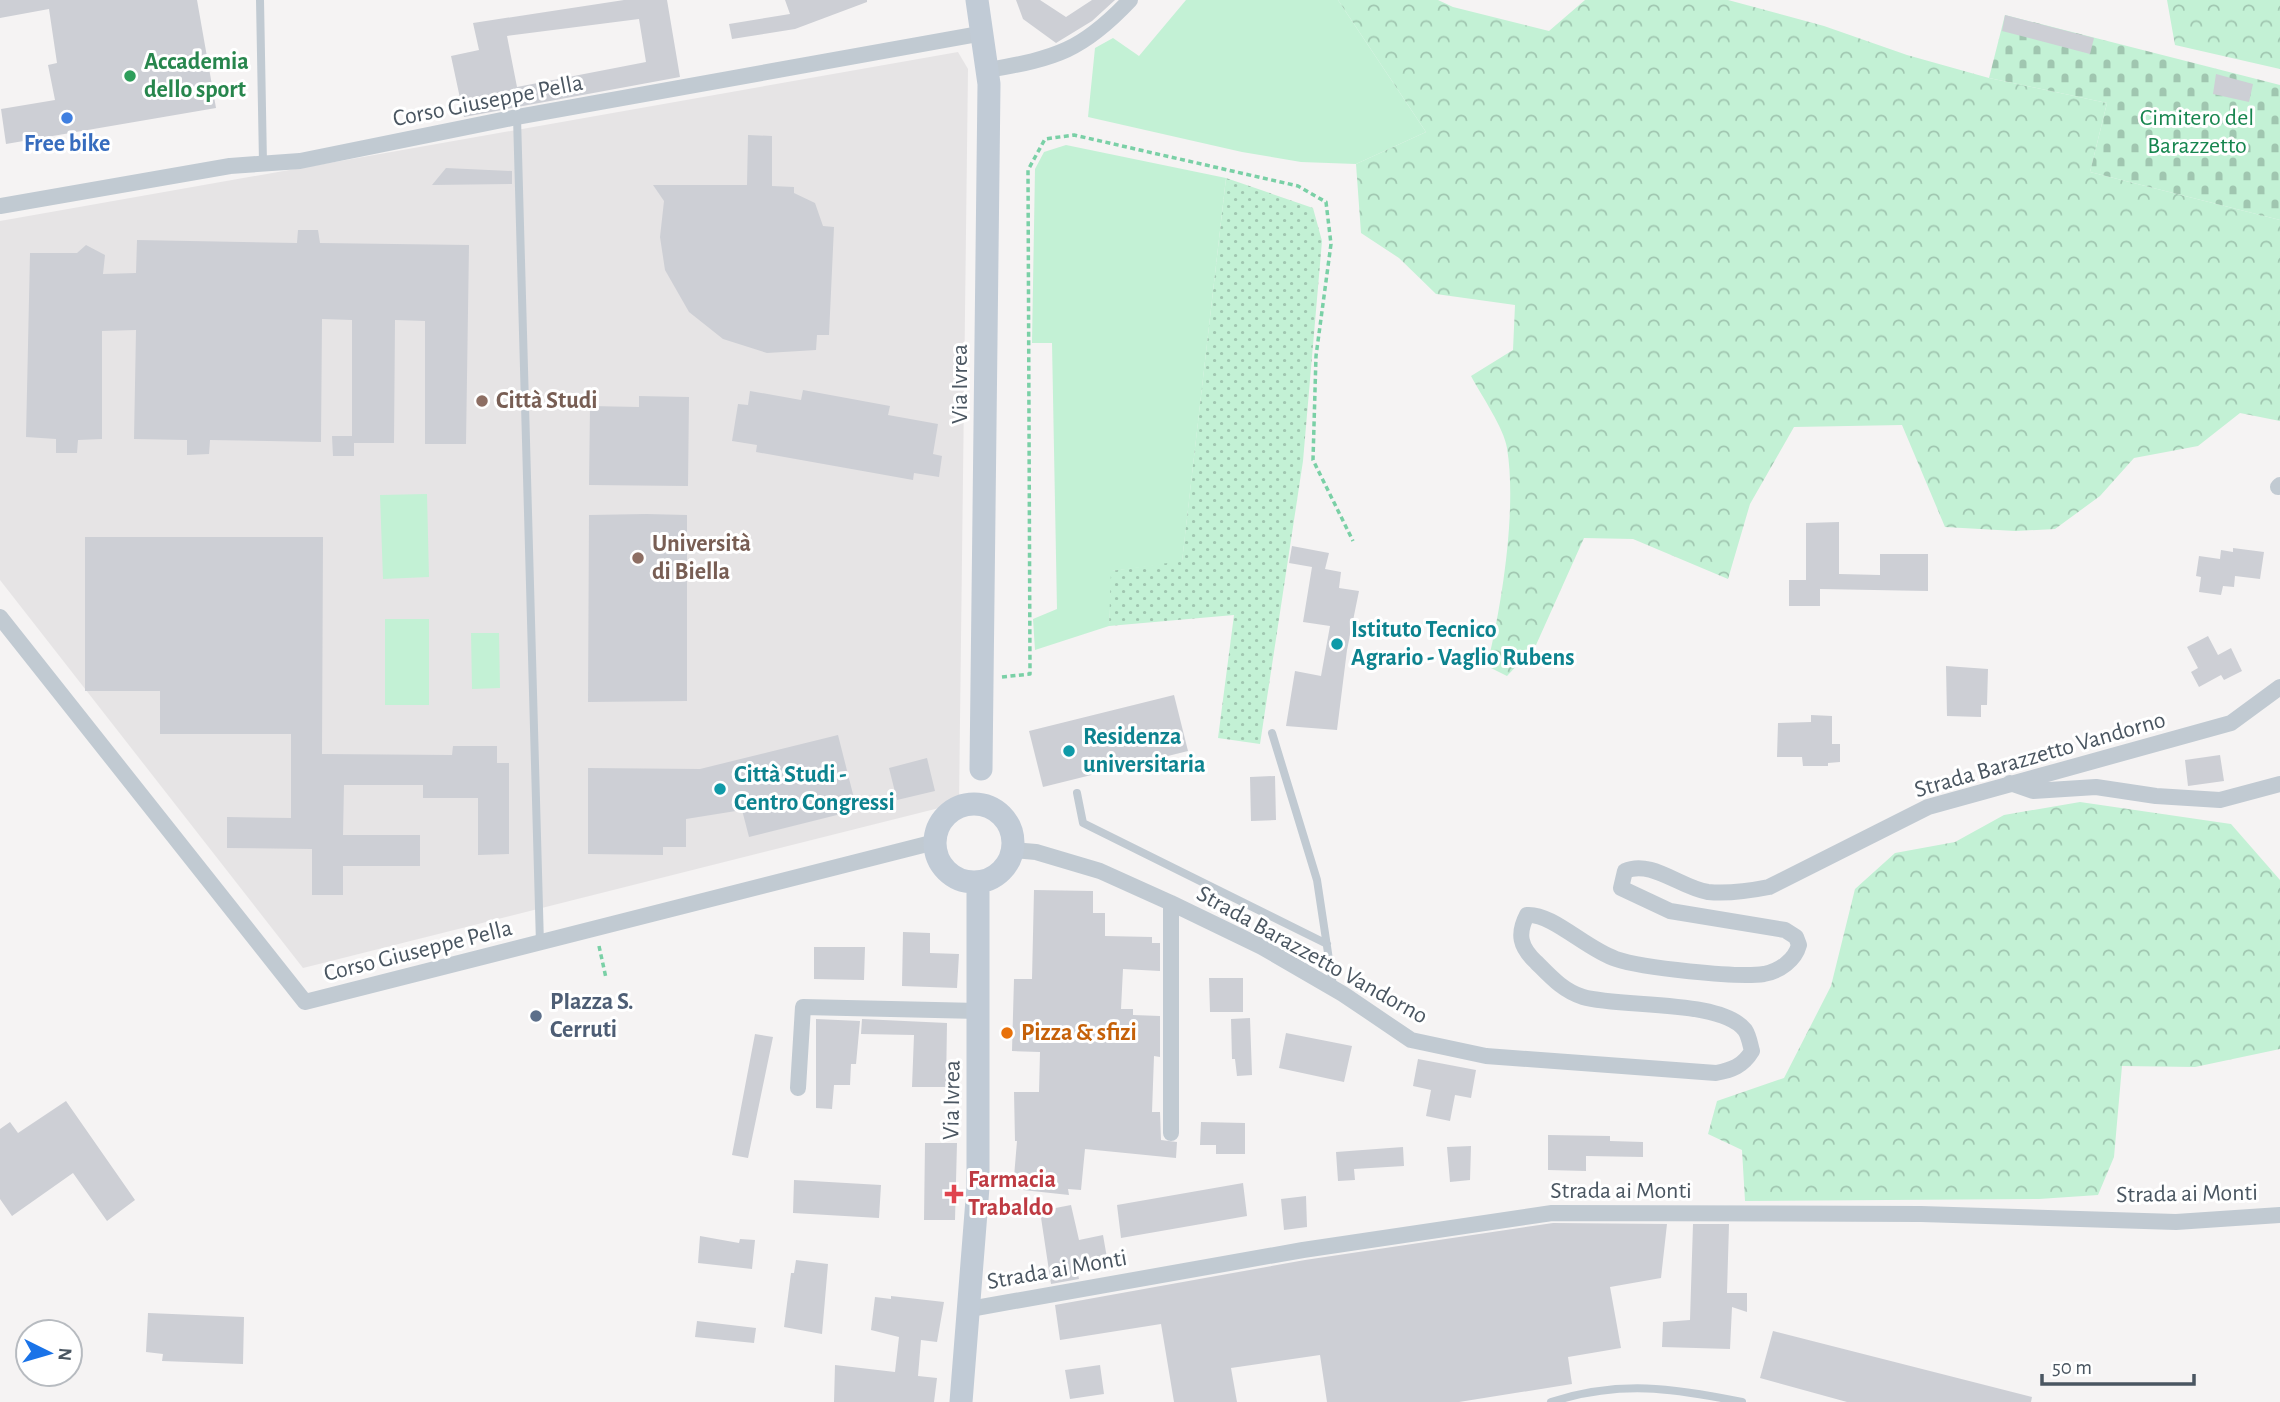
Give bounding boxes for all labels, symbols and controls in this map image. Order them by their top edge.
place label: Accademia dello sport [144,50,249,102]
marker: Accademia dello sport [122,68,138,84]
street label: Corso Giuseppe Pella [391,71,585,131]
park label: Cimitero del Barazzetto [2140,106,2254,158]
marker: Free bike [59,110,75,126]
place label: Free bike [24,132,110,156]
street label: Via Ivrea [948,344,972,424]
place label: Città Studi [496,389,598,413]
marker: Città Studi [474,393,490,409]
place label: Università di Biella [652,532,751,584]
marker: Università di Biella [630,550,646,566]
place label: Istituto Tecnico Agrario - Vaglio Rubens [1351,618,1574,670]
marker: Istituto Tecnico Agrario - Vaglio Rubens [1329,636,1345,652]
street label: Strada Barazzetto Vandorno [1912,708,2168,802]
place label: Residenza universitaria [1083,725,1206,777]
marker: Residenza universitaria [1061,743,1077,759]
place label: Città Studi - Centro Congressi [734,763,895,815]
marker: Città Studi - Centro Congressi [712,781,728,797]
street label: Strada Barazzetto Vandorno [1192,881,1432,1029]
street label: Corso Giuseppe Pella [321,916,515,986]
place label: PIazza S. Cerruti [550,990,633,1042]
marker: PIazza S. Cerruti [528,1008,544,1024]
place label: Pizza & sfizi [1021,1021,1137,1045]
marker: Pizza & sfizi [999,1025,1015,1041]
street label: Via Ivrea [939,1060,965,1140]
place label: Farmacia Trabaldo [968,1168,1056,1220]
street label: Strada ai Monti [1550,1179,1692,1203]
street label: Strada ai Monti [2116,1181,2258,1207]
marker: Farmacia Trabaldo [946,1186,962,1202]
street label: Strada ai Monti [985,1246,1129,1294]
north arrow [14,1318,84,1388]
scale bar [2042,1342,2194,1386]
text: N [54,1347,74,1362]
text: 50 m [2052,1357,2092,1378]

